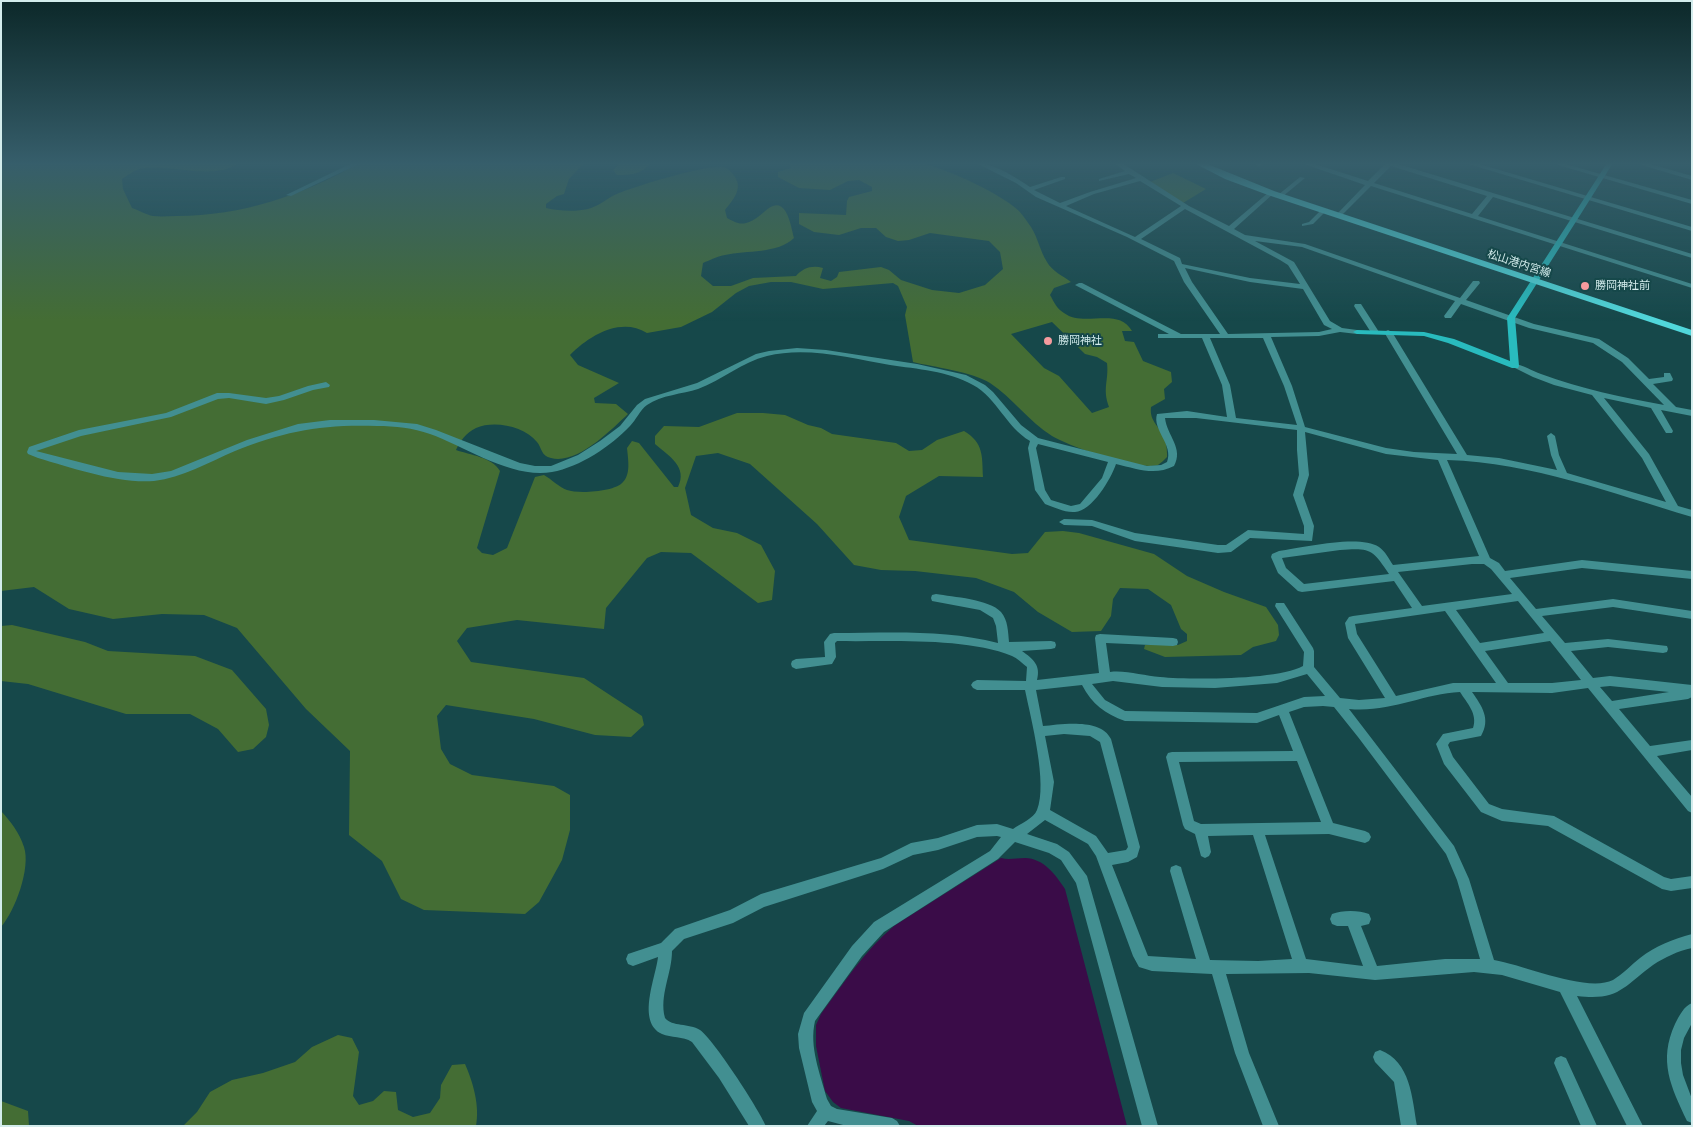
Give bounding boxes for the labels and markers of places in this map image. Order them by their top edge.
place label: 勝岡神社前 [1595,279,1650,293]
marker: 勝岡神社前 [1579,280,1591,292]
place label: 勝岡神社 [1058,334,1102,348]
marker: 勝岡神社 [1042,335,1054,347]

